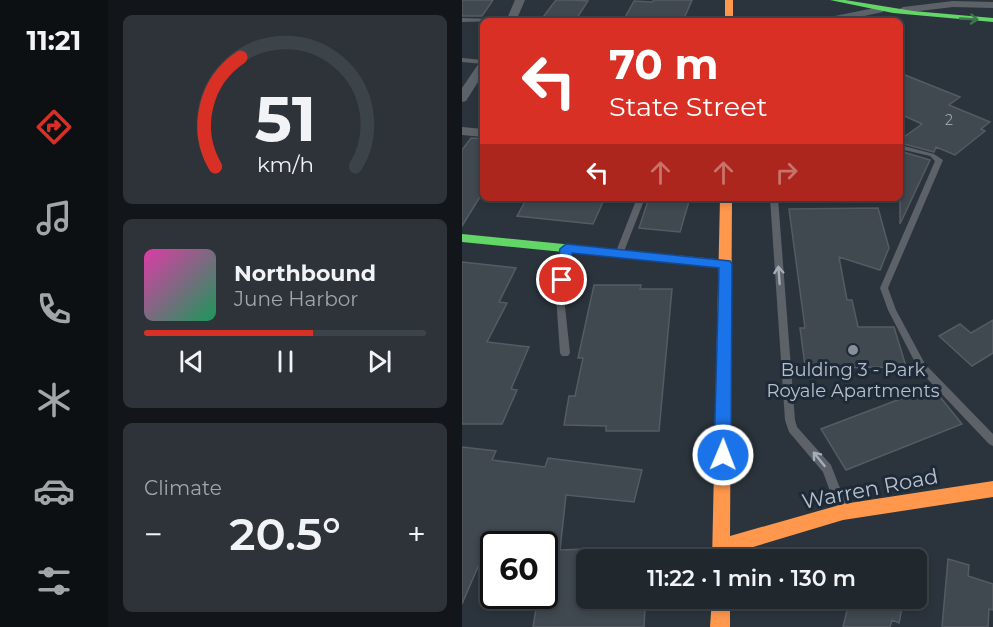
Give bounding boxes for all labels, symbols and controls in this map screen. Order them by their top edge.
one-way arrow [958,14,978,25]
text: 11:21 [27,24,81,57]
text: 70 m [609,38,719,90]
icon: left [510,42,588,120]
text: 51 [254,81,316,157]
text: State Street [609,90,767,123]
icon: directions [33,106,75,148]
house number: 2 [945,111,953,129]
text: km/h [256,151,314,177]
icon: left [581,156,614,189]
icon: ahead [644,156,677,189]
icon: ahead [707,156,740,189]
icon: right [770,156,803,189]
icon: music [33,197,75,239]
pin [536,254,587,305]
text: Northbound [234,260,376,287]
icon: arrive [545,263,578,296]
one-way arrow [774,265,785,285]
text: June Harbor [234,287,358,311]
icon: phone [33,288,75,330]
marker: Bulding 3 - Park Royale Apartments [846,343,860,357]
icon: previous [175,345,208,378]
icon: pause [269,345,302,378]
icon: next [363,345,396,378]
place label: Bulding 3 - Park Royale Apartments [766,359,940,402]
icon: climate [33,379,75,421]
position arrow [691,423,755,487]
one-way arrow [812,451,825,467]
street label: Warren Road [800,463,940,514]
icon: car [33,470,75,512]
text: Climate [144,476,222,500]
text: 20.5° [229,506,341,561]
text: − [144,514,163,554]
text: + [407,514,426,554]
speed limit sign: 60 [480,531,558,609]
icon: filters [33,560,75,602]
text: 11:22 · 1 min · 130 m [647,565,856,592]

